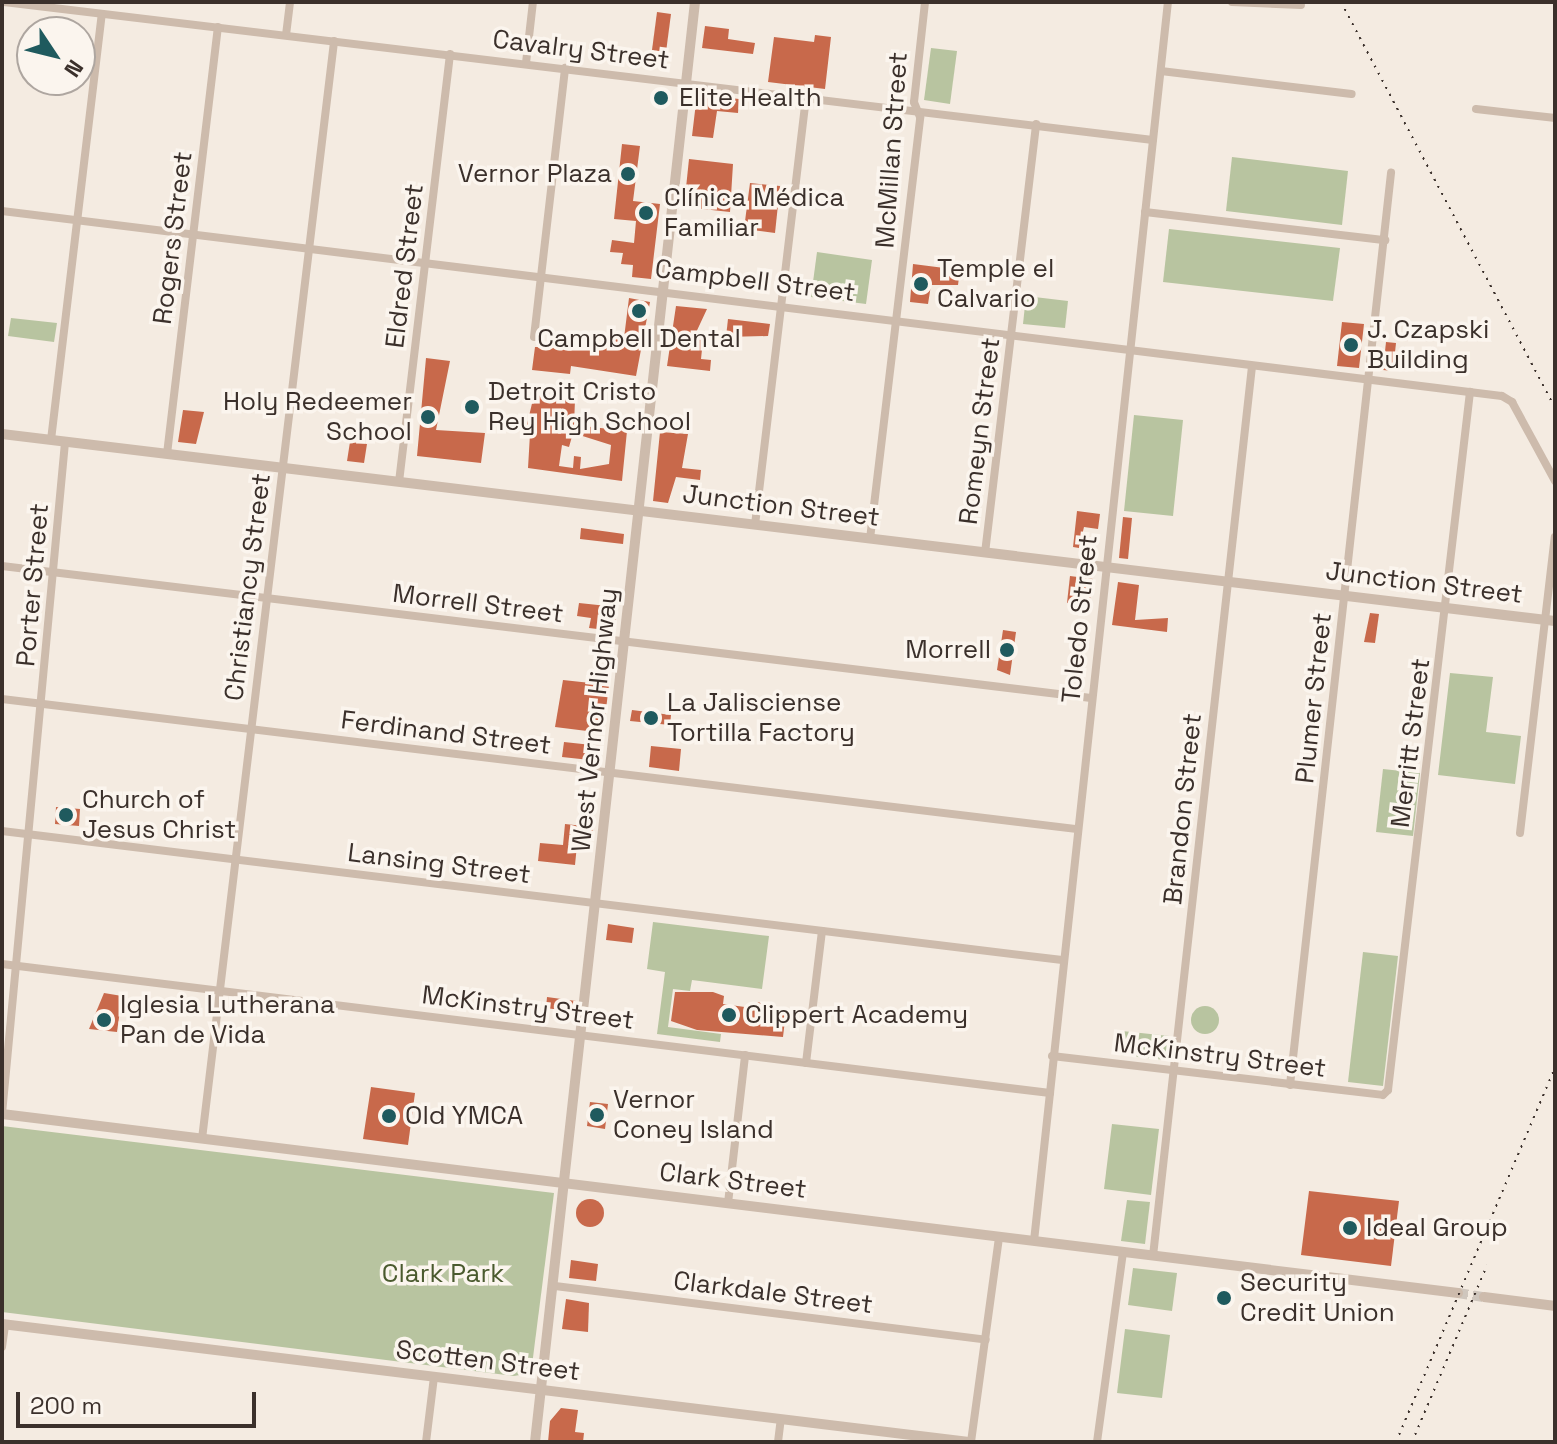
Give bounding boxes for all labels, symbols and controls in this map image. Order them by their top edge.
north arrow [16,16,96,96]
street label: Cavalry Street [491,24,671,76]
street label: McMillan Street [870,51,914,249]
text: N [58,55,90,83]
place label: Elite Health [679,82,822,114]
marker: Elite Health [650,87,672,109]
street label: Rogers Street [147,150,199,326]
place label: Vernor Plaza [458,158,612,190]
marker: Vernor Plaza [619,165,637,183]
street label: Eldred Street [379,182,431,350]
place label: Clínica Médica Familiar [664,182,844,244]
marker: Clínica Médica Familiar [635,202,657,224]
street label: Campbell Street [653,253,857,309]
place label: Temple el Calvario [937,253,1054,314]
marker: Temple el Calvario [912,275,930,293]
marker: Campbell Dental [630,302,648,320]
place label: J. Czapski Building [1367,314,1490,376]
place label: Campbell Dental [537,323,741,355]
street label: Romeyn Street [953,336,1007,526]
marker: J. Czapski Building [1342,336,1360,354]
place label: Detroit Cristo Rey High School [488,376,691,438]
place label: Holy Redeemer School [223,386,412,448]
marker: Detroit Cristo Rey High School [463,398,481,416]
marker: Holy Redeemer School [419,408,437,426]
street label: Christiancy Street [219,471,277,703]
street label: Junction Street [681,478,881,534]
street label: Porter Street [10,502,56,668]
street label: Toledo Street [1056,533,1104,705]
street label: Junction Street [1324,555,1524,611]
street label: Morrell Street [391,578,565,630]
street label: West Vernor Highway [566,586,624,854]
street label: Plumer Street [1290,611,1338,785]
place label: Morrell [905,634,991,666]
marker: Morrell [998,641,1016,659]
street label: Merritt Street [1385,657,1437,829]
place label: La Jalisciense Tortilla Factory [667,687,855,748]
street label: Ferdinand Street [339,705,553,761]
marker: La Jalisciense Tortilla Factory [642,709,660,727]
street label: Brandon Street [1157,712,1209,906]
place label: Church of Jesus Christ [82,784,236,846]
marker: Church of Jesus Christ [57,806,75,824]
street label: Lansing Street [346,837,532,891]
street label: McKinstry Street [420,980,636,1036]
place label: Iglesia Lutherana Pan de Vida [120,989,335,1050]
place label: Clippert Academy [745,999,968,1031]
marker: Clippert Academy [720,1006,738,1024]
marker: Iglesia Lutherana Pan de Vida [95,1011,113,1029]
street label: McKinstry Street [1112,1028,1328,1084]
place label: Vernor Coney Island [613,1084,774,1146]
place label: Old YMCA [405,1100,523,1132]
marker: Vernor Coney Island [588,1106,606,1124]
marker: Old YMCA [380,1107,398,1125]
street label: Clark Street [658,1157,808,1205]
place label: Ideal Group [1366,1212,1508,1244]
marker: Ideal Group [1341,1219,1359,1237]
park label: Clark Park [382,1258,504,1290]
street label: Clarkdale Street [671,1265,875,1321]
place label: Security Credit Union [1240,1267,1395,1328]
marker: Security Credit Union [1215,1289,1233,1307]
street label: Scotten Street [394,1334,582,1388]
scale bar [20,1376,260,1426]
text: 200 m [30,1390,102,1421]

